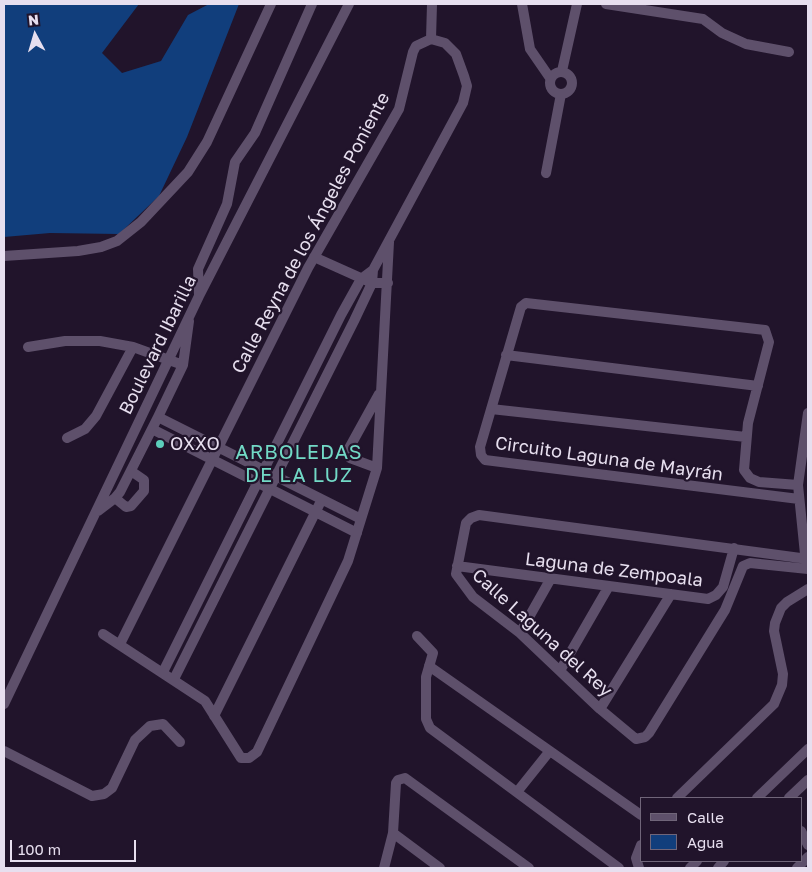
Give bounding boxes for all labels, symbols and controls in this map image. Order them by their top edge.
north arrow [10,10,60,60]
text: N [27,11,40,29]
street label: Calle Reyna de los Ángeles Poniente [228,89,394,377]
street label: Boulevard Ibarilla [115,272,201,418]
street label: Circuito Laguna de Mayrán [494,432,724,486]
place label: OXXO [170,433,220,455]
marker: OXXO [154,438,166,450]
district label: ARBOLEDAS DE LA LUZ [234,441,364,488]
street label: Laguna de Zempoala [524,548,704,592]
street label: Calle Laguna del Rey [468,564,616,702]
legend [640,797,802,862]
text: Calle [687,808,724,826]
scale bar [12,830,139,862]
text: Agua [687,833,724,851]
text: 100 m [18,840,61,858]

